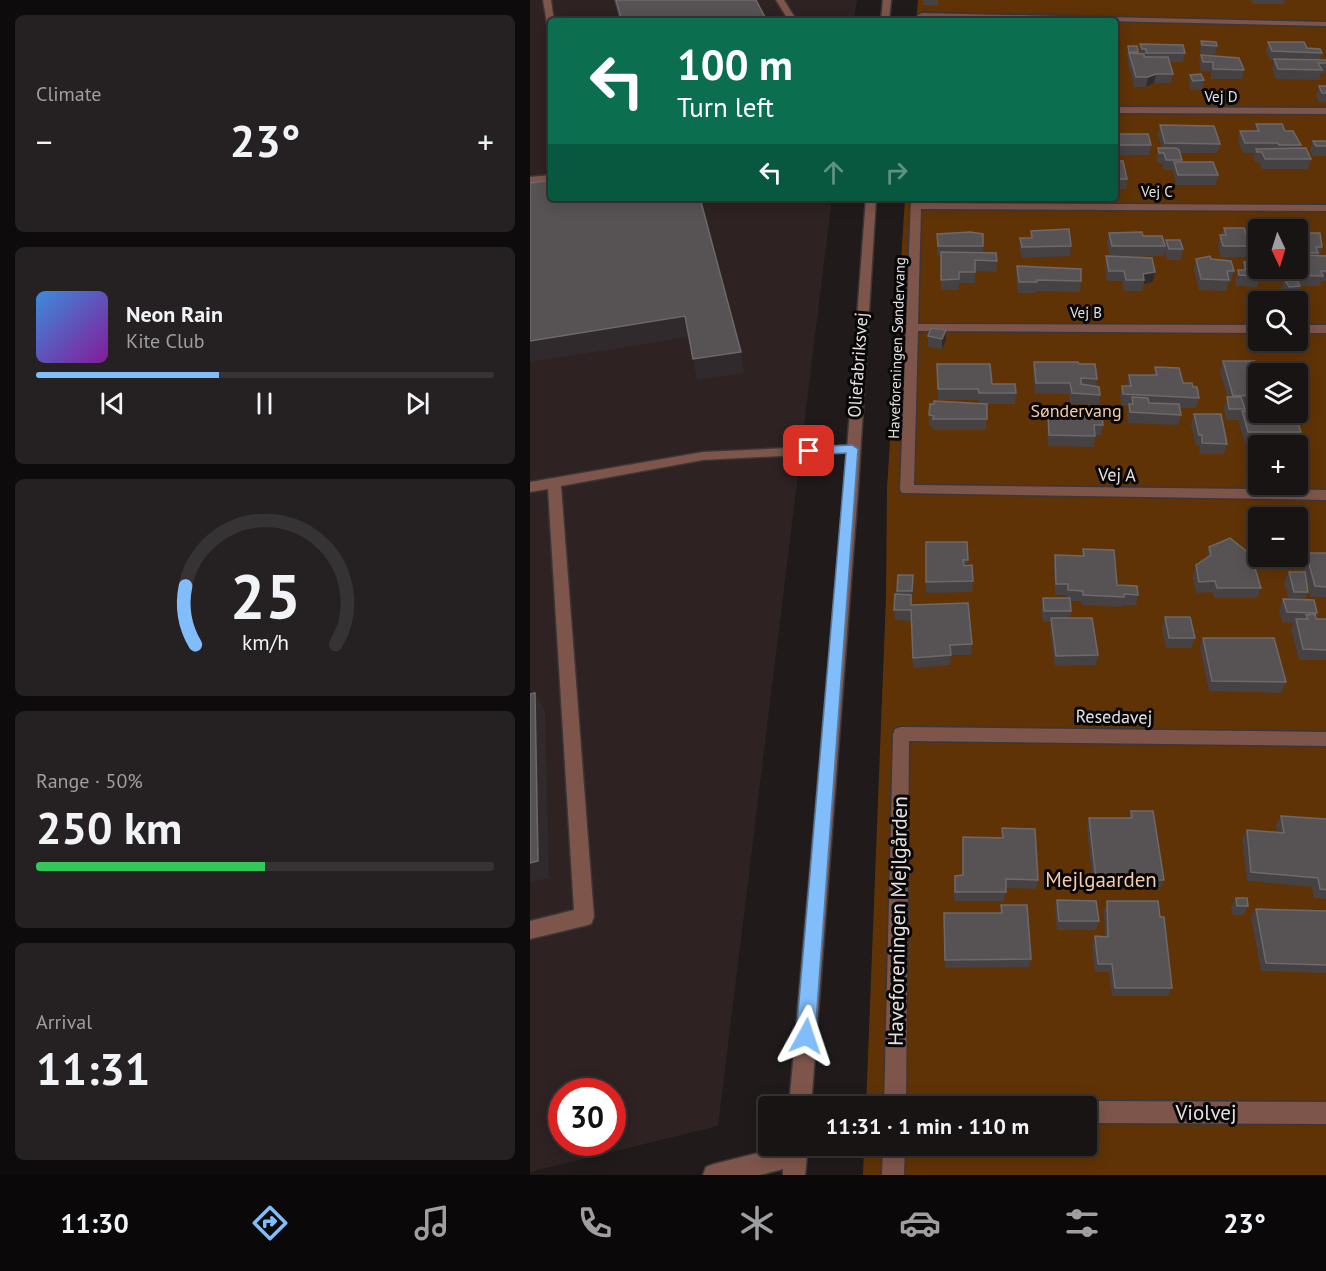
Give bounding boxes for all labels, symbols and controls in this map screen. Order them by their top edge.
text: 100 m [677,37,793,92]
icon: left [578,42,656,120]
text: Climate [36,81,102,107]
street label: Vej D [1203,87,1238,106]
text: Turn left [677,90,774,124]
text: 23° [230,111,300,169]
text: − [36,120,53,163]
text: + [477,120,494,163]
icon: left [754,156,787,189]
icon: ahead [817,156,850,189]
icon: right [880,156,913,189]
street label: Vej C [1140,182,1173,201]
north arrow [1248,219,1308,279]
map controls [1248,219,1308,567]
street label: Haveforeningen Søndervang [884,257,909,439]
button: search [1248,291,1308,351]
text: Neon Rain [126,300,223,328]
street label: Vej B [1069,303,1102,322]
street label: Oliefabriksvej [842,312,873,418]
text: Kite Club [126,328,204,354]
button: layers [1248,363,1308,423]
icon: previous [96,387,129,420]
icon: pause [248,387,281,420]
icon: next [401,387,434,420]
park label: Søndervang [1030,399,1122,422]
pin [783,425,834,476]
icon: arrive [792,434,825,467]
button: + [1248,435,1308,495]
street label: Vej A [1097,463,1137,486]
button: − [1248,507,1308,567]
text: 25 [230,555,300,636]
text: km/h [241,628,288,656]
street label: Resedavej [1075,704,1153,729]
text: Range · 50% [36,768,143,794]
street label: Haveforeningen Mejlgården [882,796,913,1046]
text: 250 km [36,798,182,856]
park label: Mejlgaarden [1045,866,1157,893]
position arrow [774,1004,838,1068]
text: Arrival [36,1009,92,1035]
text: 11:31 [36,1039,150,1097]
speed limit sign: 30 [548,1078,626,1156]
street label: Violvej [1174,1099,1237,1126]
text: 11:31 · 1 min · 110 m [826,1112,1029,1140]
icon: directions [249,1202,291,1244]
icon: music [411,1202,453,1244]
icon: phone [574,1202,616,1244]
icon: climate [736,1202,778,1244]
icon: car [899,1202,941,1244]
icon: filters [1061,1202,1103,1244]
text: 11:30 [60,1206,129,1240]
text: 23° [1223,1206,1266,1240]

